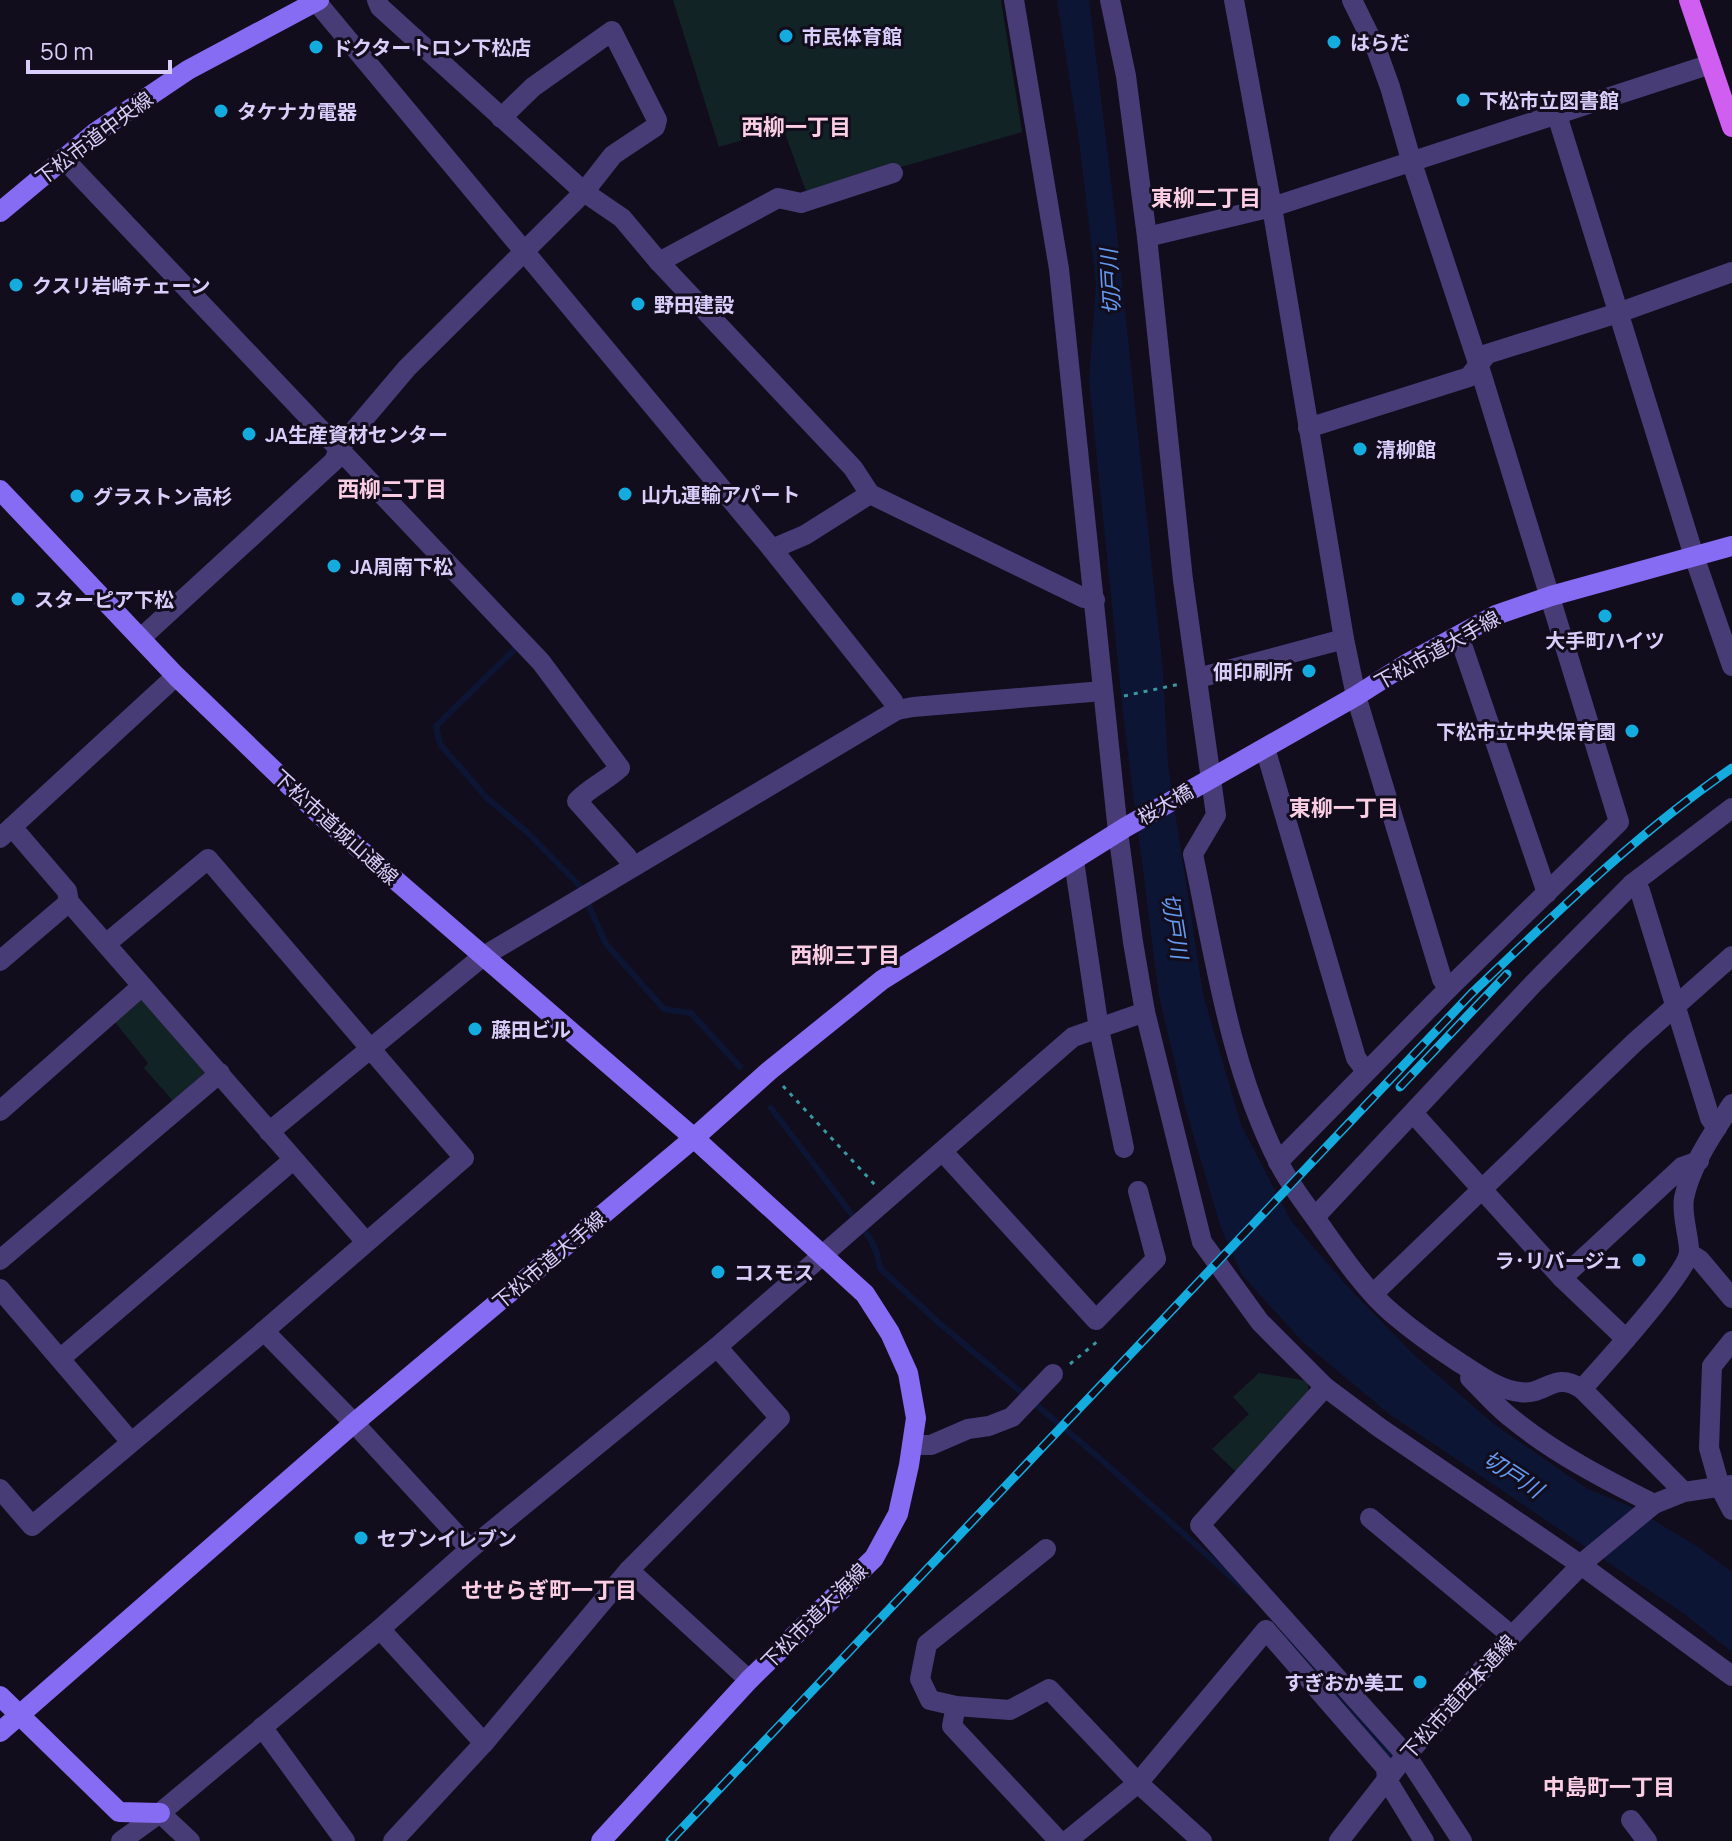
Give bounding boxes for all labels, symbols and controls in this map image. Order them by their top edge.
place label: 市民体育館 [802,23,902,50]
scale bar [28,24,170,74]
marker: 市民体育館 [777,27,795,45]
place label: はらだ [1350,29,1410,56]
marker: はらだ [1325,33,1343,51]
text: 50 m [40,34,94,67]
place label: ドクタートロン下松店 [332,34,531,61]
marker: ドクタートロン下松店 [307,38,325,56]
street label: 下松市道中央線 [30,85,158,191]
place label: 下松市立図書館 [1479,87,1619,114]
marker: 下松市立図書館 [1454,91,1472,109]
place label: タケナカ電器 [237,98,357,125]
marker: タケナカ電器 [212,102,230,120]
district label: 西柳一丁目 [741,112,851,142]
district label: 東柳二丁目 [1151,183,1261,213]
water label: 切戸川 [1093,246,1127,316]
place label: クスリ岩崎チェーン [32,272,210,299]
marker: クスリ岩崎チェーン [7,276,25,294]
place label: 野田建設 [654,291,734,318]
marker: 野田建設 [629,295,647,313]
place label: JA生産資材センター [265,421,448,448]
marker: JA生産資材センター [240,425,258,443]
place label: 清柳館 [1376,436,1436,463]
marker: 清柳館 [1351,440,1369,458]
district label: 西柳二丁目 [337,474,447,504]
place label: 山九運輸アパート [641,481,801,508]
place label: グラストン高杉 [93,483,233,510]
marker: 山九運輸アパート [616,485,634,503]
marker: グラストン高杉 [68,487,86,505]
place label: JA周南下松 [350,553,453,580]
marker: JA周南下松 [325,557,343,575]
place label: スターピア下松 [34,586,174,613]
marker: スターピア下松 [9,590,27,608]
street label: 下松市道大手線 [1369,604,1505,696]
marker: 大手町ハイツ [1596,607,1614,625]
place label: 大手町ハイツ [1545,627,1665,654]
place label: 佃印刷所 [1213,658,1293,685]
marker: 佃印刷所 [1300,662,1318,680]
place label: 下松市立中央保育園 [1436,718,1616,745]
marker: 下松市立中央保育園 [1623,722,1641,740]
street label: 下松市道城山通線 [268,763,404,891]
street label: 桜大橋 [1132,777,1198,831]
district label: 東柳一丁目 [1289,793,1399,823]
water label: 切戸川 [1155,891,1195,963]
district label: 西柳三丁目 [790,940,900,970]
place label: 藤田ビル [491,1016,571,1043]
marker: 藤田ビル [466,1020,484,1038]
street label: 下松市道大手線 [487,1205,611,1315]
place label: ラ･リバージュ [1495,1247,1623,1274]
marker: ラ･リバージュ [1630,1251,1648,1269]
place label: コスモス [734,1259,814,1286]
marker: コスモス [709,1263,727,1281]
water label: 切戸川 [1477,1443,1551,1506]
place label: セブンイレブン [377,1525,517,1552]
marker: セブンイレブン [352,1529,370,1547]
street label: 下松市道大海線 [755,1557,873,1675]
district label: せせらぎ町一丁目 [461,1575,637,1605]
street label: 下松市道西本通線 [1394,1629,1522,1765]
place label: すぎおか美工 [1284,1669,1404,1696]
marker: すぎおか美工 [1411,1673,1429,1691]
district label: 中島町一丁目 [1543,1772,1675,1802]

